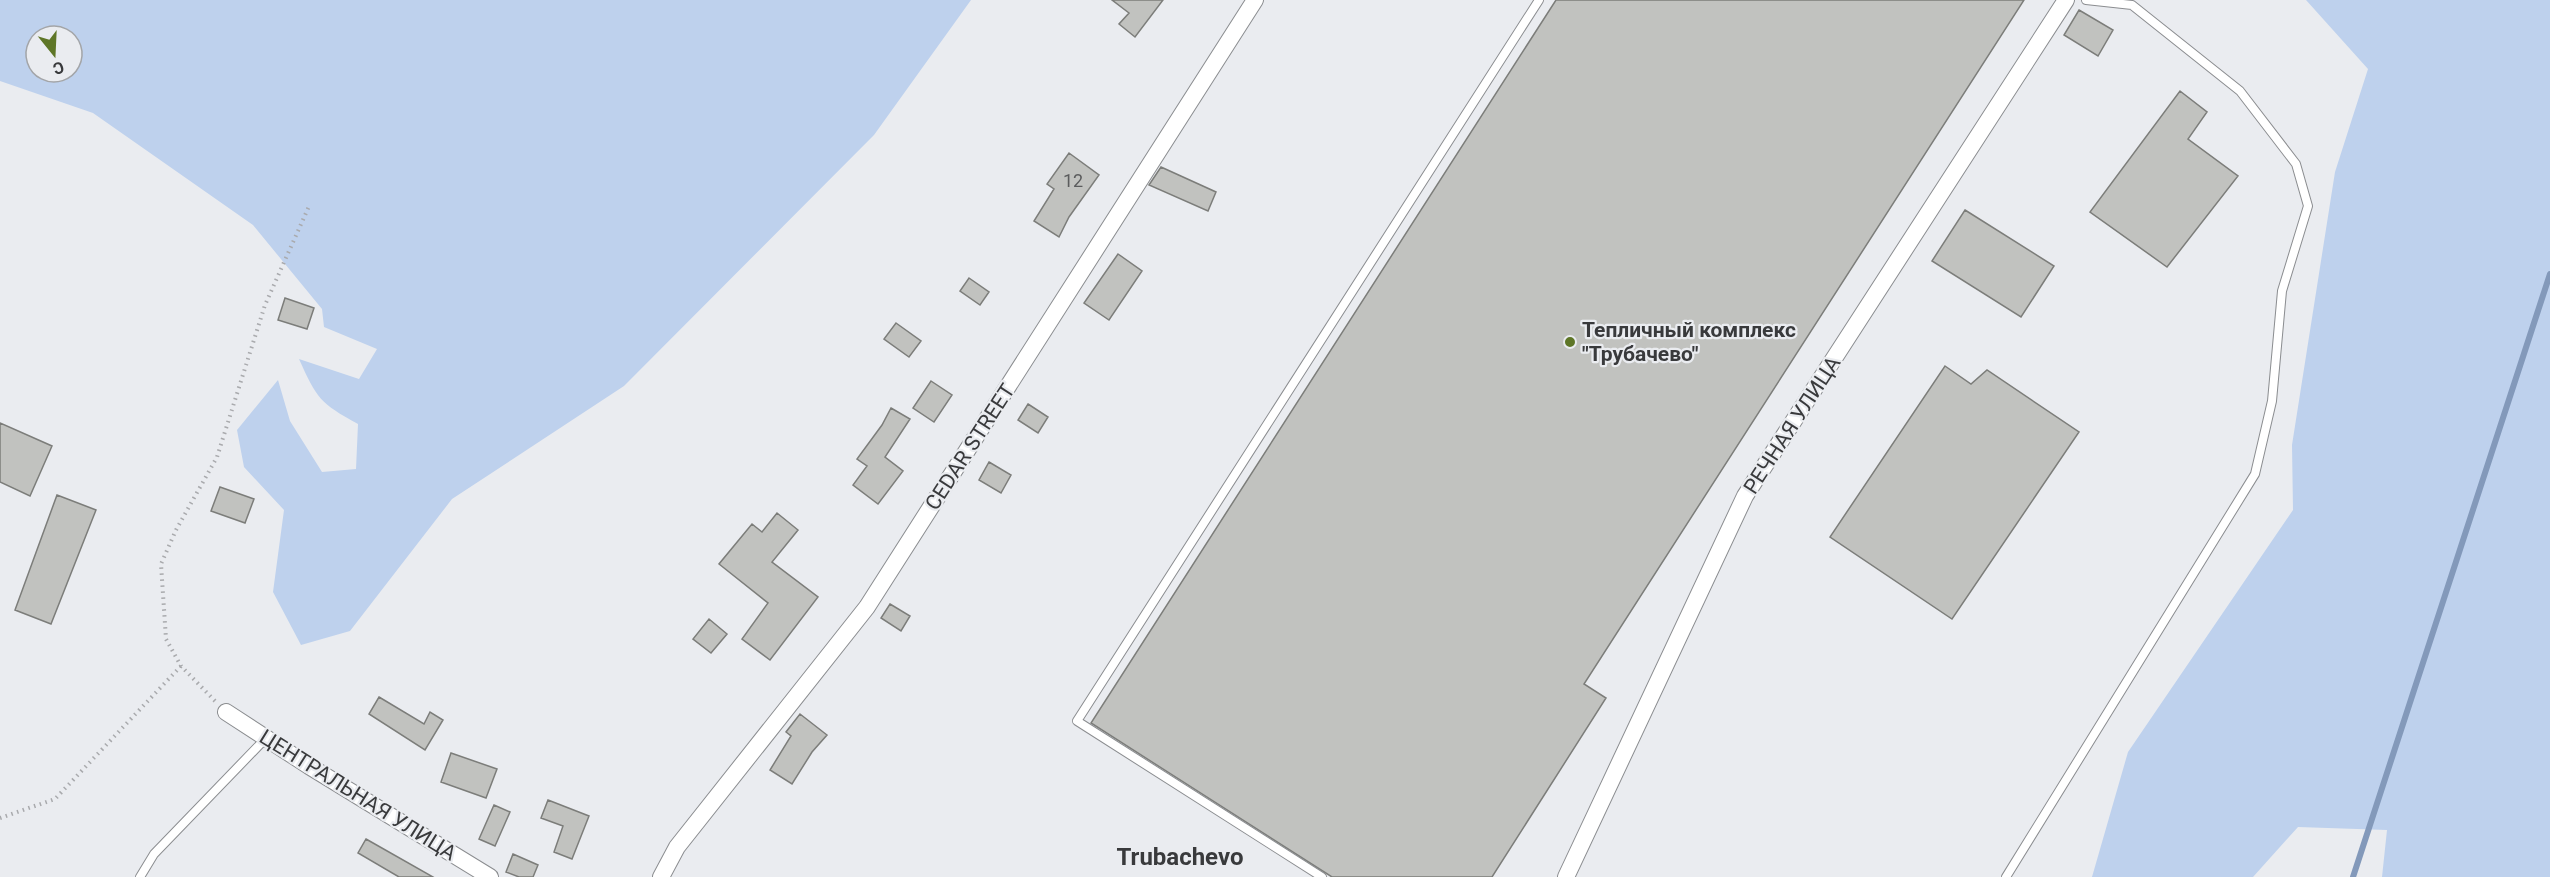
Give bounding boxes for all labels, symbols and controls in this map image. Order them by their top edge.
north arrow [24,24,84,84]
text: С [51,57,66,78]
house number: 12 [1063,170,1083,191]
place label: Тепличный комплекс "Трубачево" [1582,318,1796,366]
marker: Тепличный комплекс "Трубачево" [1563,335,1577,349]
street label: РЕЧНАЯ УЛИЦА [1739,352,1845,498]
street label: CEDAR STREET [920,379,1020,515]
street label: ЦЕНТРАЛЬНАЯ УЛИЦА [255,725,461,866]
district label: Trubachevo [1117,843,1243,871]

